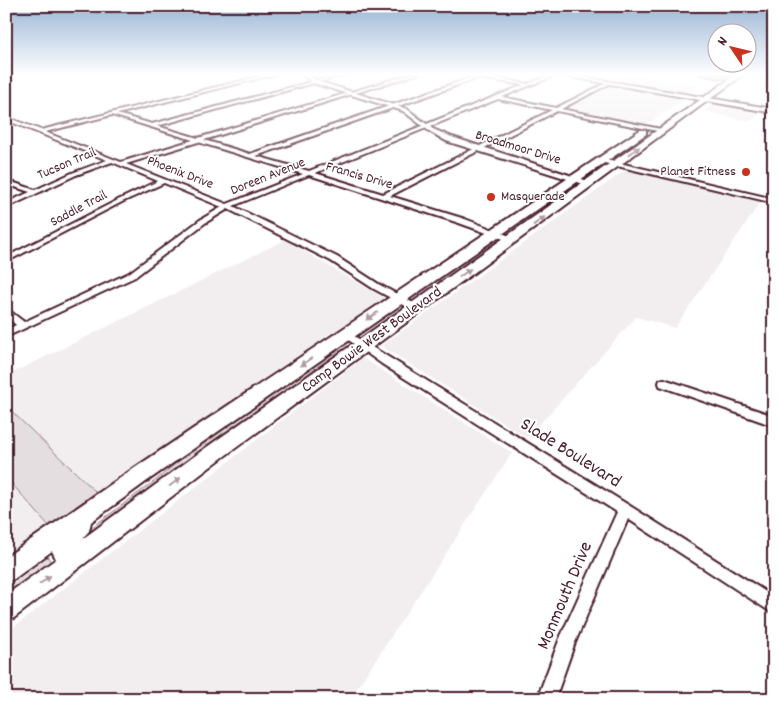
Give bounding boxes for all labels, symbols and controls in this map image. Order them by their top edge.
north arrow [708,22,758,72]
text: N [713,33,733,50]
street label: Broadmoor Drive [473,125,563,171]
street label: Tucson Trail [34,142,100,185]
one-way arrow [627,146,641,156]
street label: Phoenix Drive [144,151,216,195]
street label: Doreen Avenue [228,153,308,201]
street label: Francis Drive [323,157,395,195]
place label: Planet Fitness [660,162,736,182]
marker: Planet Fitness [740,166,752,178]
street label: Saddle Trail [47,185,112,232]
place label: Masquerade [501,187,565,207]
marker: Masquerade [485,191,497,203]
one-way arrow [532,215,545,226]
one-way arrow [459,268,472,277]
street label: Camp Bowie West Boulevard [297,281,447,399]
one-way arrow [366,311,379,321]
one-way arrow [299,357,313,367]
street label: Slade Boulevard [514,412,626,496]
one-way arrow [168,477,181,488]
street label: Monmouth Drive [531,538,601,654]
one-way arrow [38,575,52,585]

